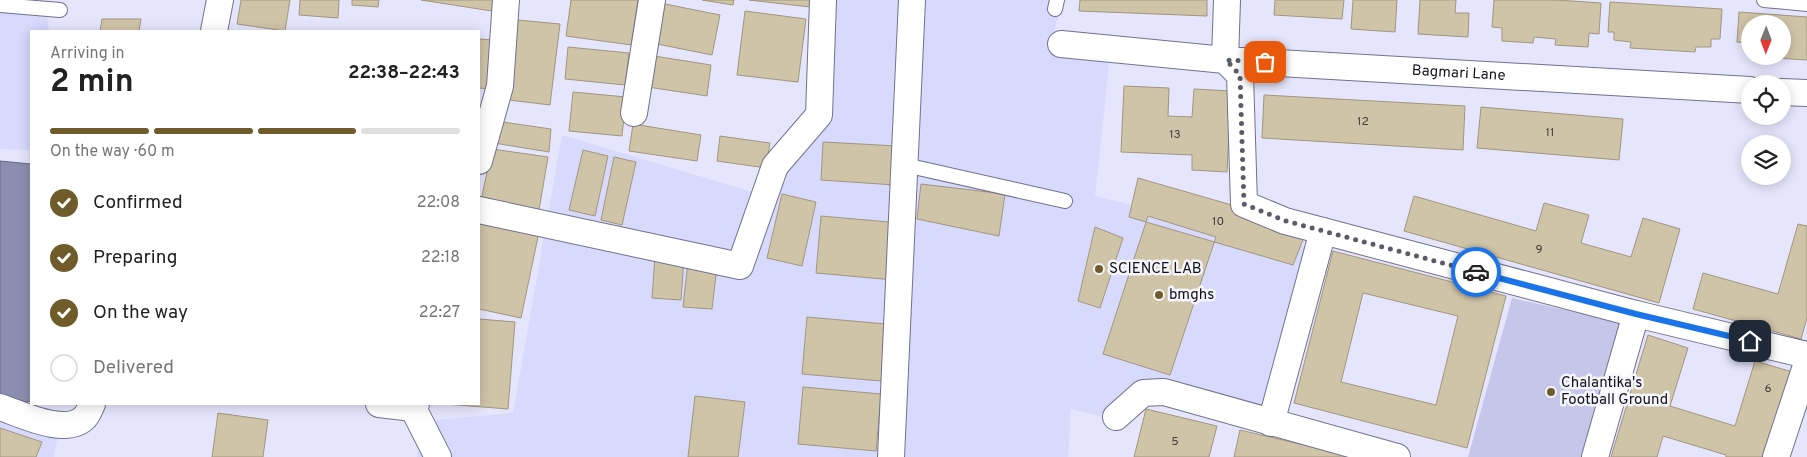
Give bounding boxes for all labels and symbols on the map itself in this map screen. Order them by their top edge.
north arrow [1741,15,1791,65]
pin [1244,41,1286,83]
street label: Bagmari Lane [1411,61,1506,86]
house number: 12 [1357,114,1369,130]
house number: 11 [1546,125,1554,141]
house number: 13 [1169,127,1181,143]
house number: 10 [1212,214,1224,230]
house number: 9 [1535,242,1543,258]
courier [1451,247,1501,297]
place label: SCIENCE LAB [1109,260,1202,279]
marker: SCIENCE LAB [1093,263,1105,275]
place label: bmghs [1169,286,1214,305]
marker: bmghs [1153,289,1165,301]
pin [1729,320,1771,362]
place label: Chalantika's Football Ground [1561,374,1668,410]
house number: 6 [1764,381,1772,397]
marker: Chalantika's Football Ground [1545,386,1557,398]
house number: 5 [1171,434,1179,450]

